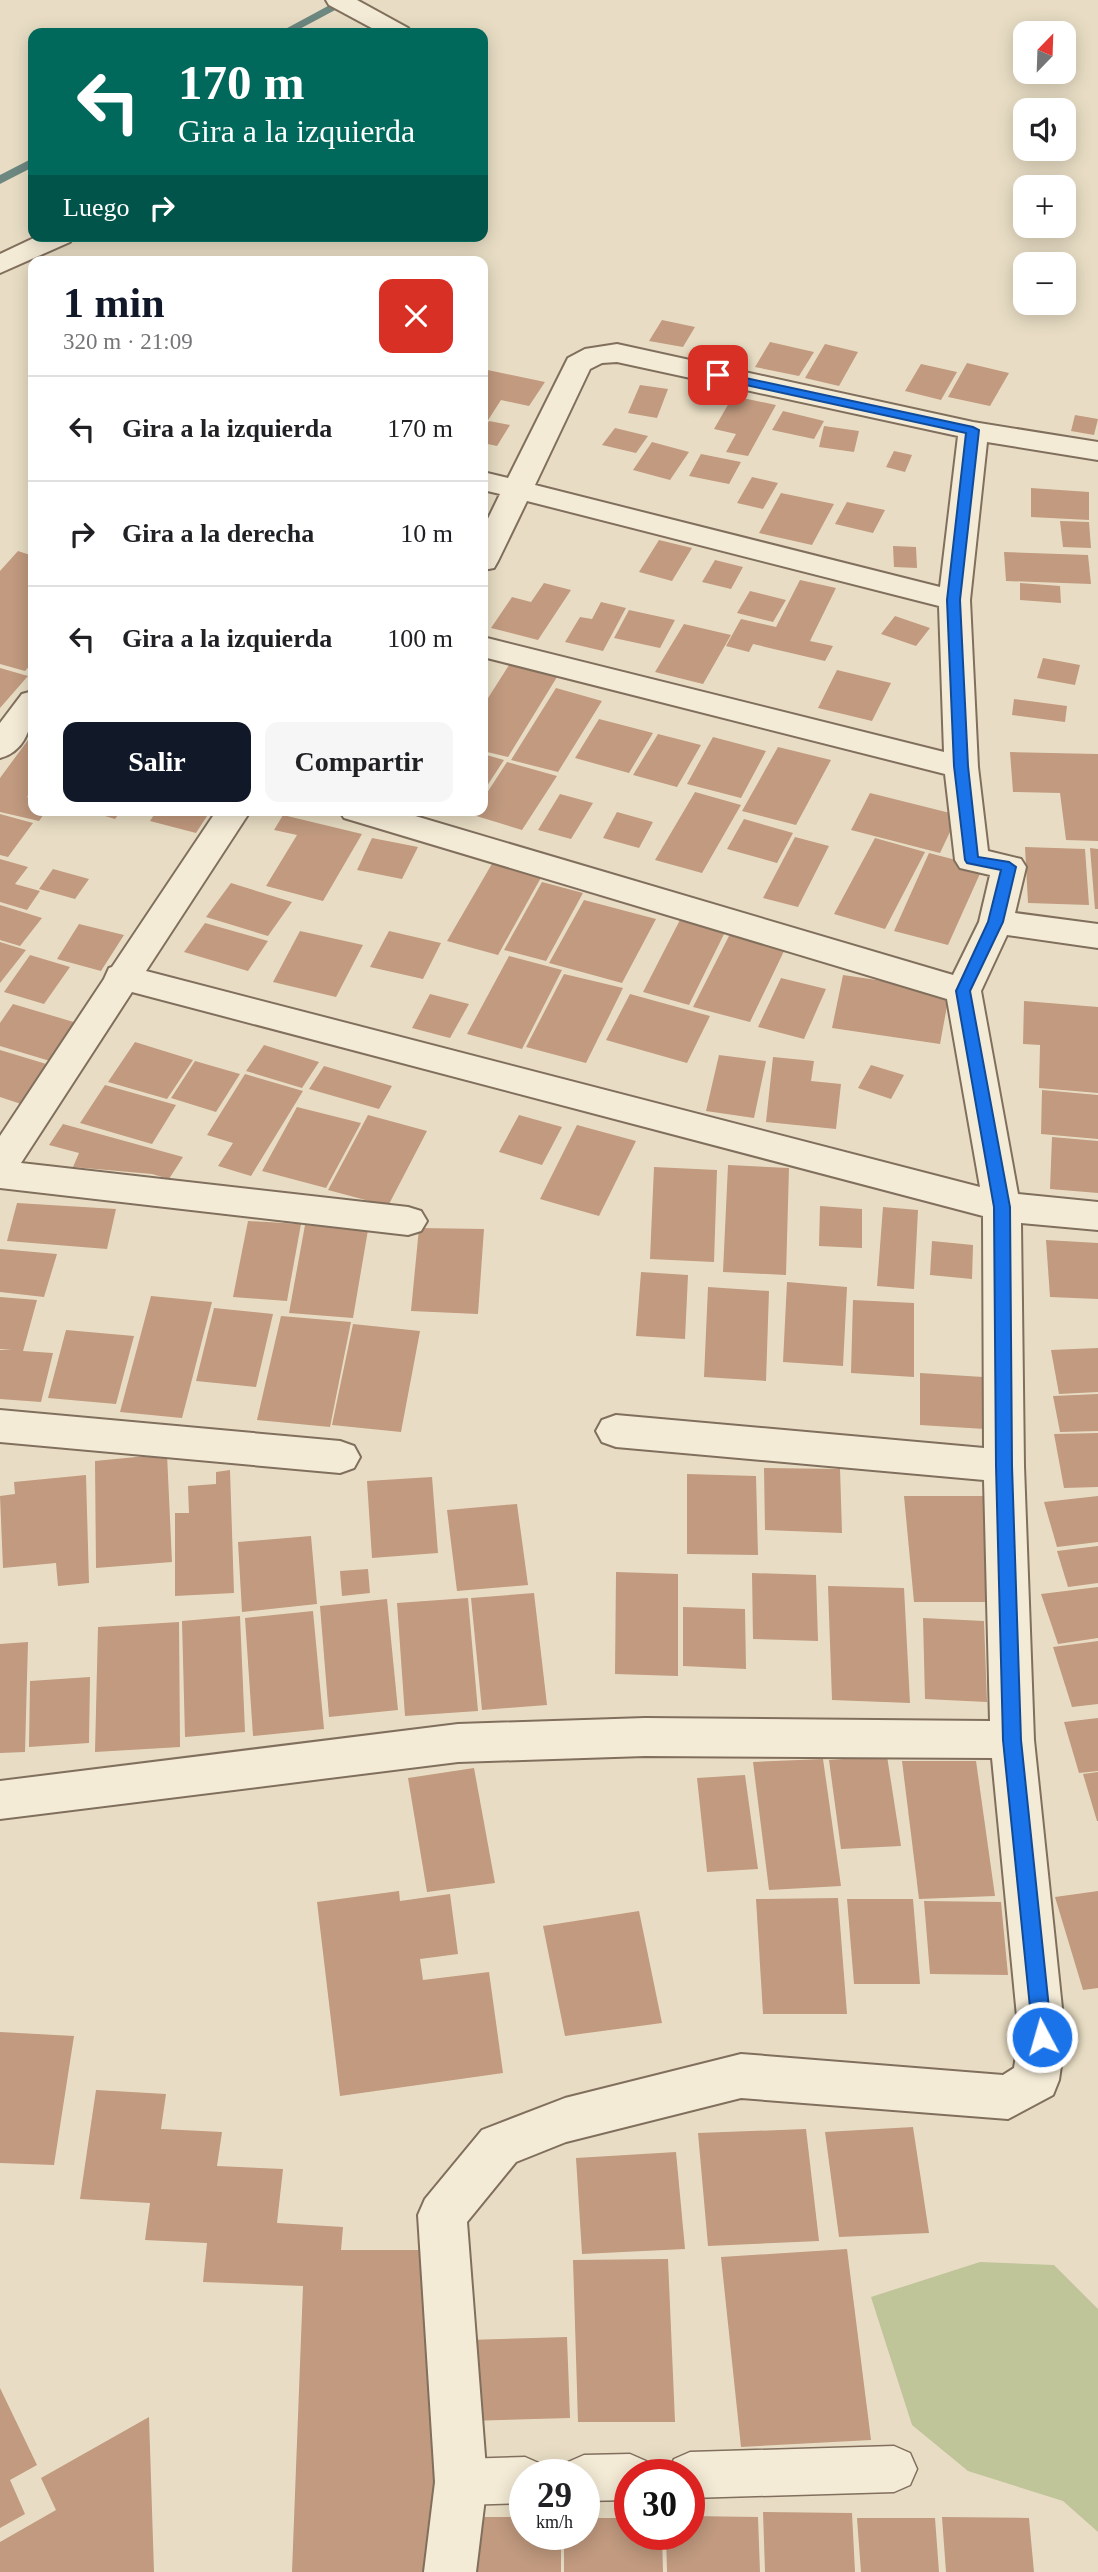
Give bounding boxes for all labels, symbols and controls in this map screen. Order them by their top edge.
north arrow [1013,21,1076,84]
map controls [1013,21,1076,315]
text: 170 m [178,55,305,110]
icon: left [63,56,154,147]
button: sound [1013,98,1076,161]
text: Gira a la izquierda [178,113,415,149]
button: + [1013,175,1076,238]
icon: right [143,189,181,227]
text: Luego [63,193,129,222]
button: − [1013,252,1076,315]
button: close [379,279,453,353]
text: 1 min [63,280,165,326]
text: 320 m · 21:09 [63,329,193,354]
pin [688,345,748,405]
icon: arrive [699,356,737,394]
icon: left [63,410,101,448]
text: Gira a la izquierda [122,414,332,443]
text: 170 m [387,414,453,443]
icon: right [63,515,101,553]
text: Gira a la derecha [122,519,314,548]
text: 10 m [400,519,453,548]
icon: left [63,620,101,658]
text: Gira a la izquierda [122,624,332,653]
text: 100 m [387,624,453,653]
button: Salir [63,722,251,802]
button: Compartir [265,722,453,802]
position arrow [1005,2000,1079,2074]
speed limit sign: 30 [614,2459,705,2550]
text: 29 [537,2476,572,2515]
text: km/h [536,2512,573,2532]

